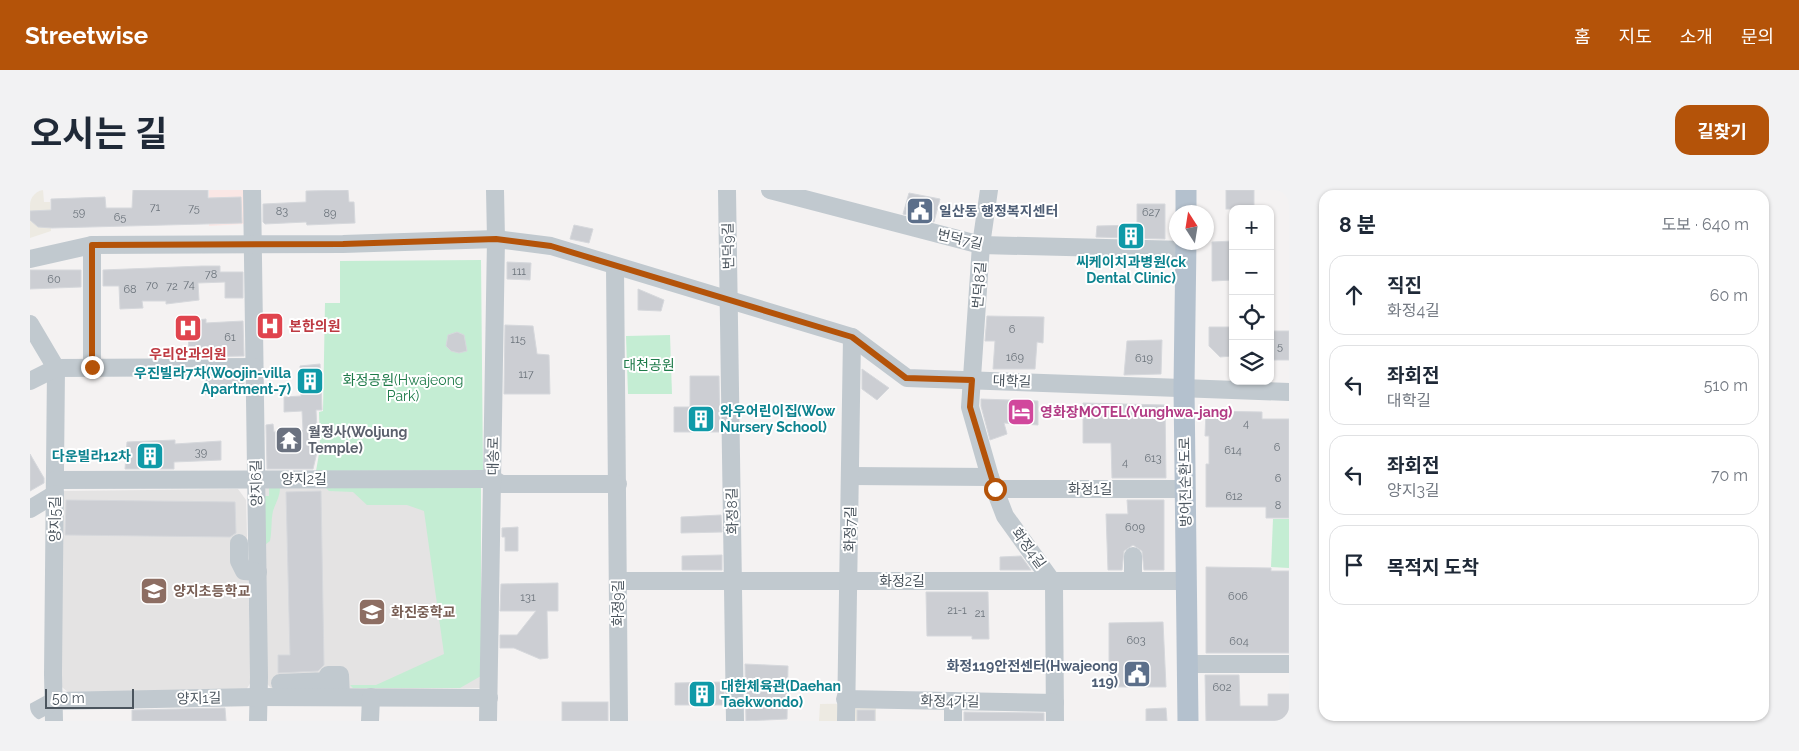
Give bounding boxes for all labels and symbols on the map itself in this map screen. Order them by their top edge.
public building icon: 일산동 행정복지센터 [905,196,935,226]
house number: 71 [150,201,161,214]
house number: 75 [188,202,200,215]
place label: 일산동 행정복지센터 [939,203,1058,219]
house number: 83 [276,205,288,218]
north arrow [1169,205,1214,250]
house number: 59 [73,206,85,219]
house number: 627 [1142,206,1160,219]
house number: 89 [324,207,336,220]
house number: 65 [114,211,126,224]
building icon: 씨케이치과병원(ck Dental Clinic) [1116,221,1146,251]
street label: 번덕9길 [720,222,736,270]
street label: 번덕7길 [936,226,984,252]
place label: 씨케이치과병원(ck Dental Clinic) [1076,254,1186,286]
street label: 번덕8길 [969,261,989,309]
house number: 111 [512,265,526,278]
house number: 78 [205,268,217,281]
house number: 60 [47,273,61,286]
house number: 74 [183,278,195,291]
house number: 70 [146,279,159,292]
house number: 72 [166,280,178,293]
house number: 68 [123,283,137,296]
hospital icon: 본한의원 [255,311,285,341]
hospital icon: 우리안과의원 [173,313,203,343]
place label: 본한의원 [289,318,341,334]
house number: 6 [1009,323,1016,336]
house number: 61 [224,331,236,344]
house number: 115 [510,333,526,346]
house number: 5 [1277,340,1283,353]
place label: 우리안과의원 [149,346,227,362]
house number: 169 [1006,351,1024,364]
house number: 619 [1135,352,1153,365]
route end [81,356,104,379]
park label: 대천공원 [623,357,675,373]
place label: 우진빌라7차(Woojin-villa Apartment-7) [134,365,291,397]
building icon: 우진빌라7차(Woojin-villa Apartment-7) [295,366,325,396]
house number: 117 [518,368,534,381]
park label: 화정공원(Hwajeong Park) [343,372,463,404]
street label: 대학길 [992,372,1032,390]
hotel icon: 영화장MOTEL(Yunghwa-jang) [1006,397,1036,427]
place label: 와우어린이집(Wow Nursery School) [720,403,836,435]
building icon: 와우어린이집(Wow Nursery School) [686,404,716,434]
place label: 영화장MOTEL(Yunghwa-jang) [1040,404,1232,420]
house number: 4 [1243,417,1249,430]
place label: 월정사(Woljung Temple) [308,424,407,456]
temple icon: 월정사(Woljung Temple) [274,425,304,455]
street label: 대송로 [485,436,501,475]
street label: 방어진순환도로 [1176,437,1194,527]
building icon: 다운빌라12차 [135,441,165,471]
house number: 6 [1274,441,1281,454]
house number: 614 [1224,444,1242,457]
house number: 39 [195,446,207,459]
place label: 다운빌라12차 [52,448,131,464]
house number: 613 [1144,452,1162,465]
house number: 4 [1122,456,1128,469]
street label: 양지6길 [248,459,264,507]
street label: 양지2길 [281,471,327,487]
house number: 6 [1275,472,1282,485]
route start [984,478,1007,501]
street label: 화정1길 [1068,481,1112,497]
street label: 화정8길 [724,487,740,535]
house number: 612 [1225,490,1243,503]
street label: 양지5길 [47,496,63,542]
house number: 8 [1275,499,1281,512]
street label: 화정7길 [842,506,858,552]
house number: 609 [1125,521,1145,534]
street label: 화정4길 [1009,525,1049,571]
street label: 화정2길 [879,573,925,589]
school or university icon: 양지초등학교 [139,576,169,606]
street label: 화정9길 [610,580,626,626]
place label: 양지초등학교 [173,583,250,599]
house number: 606 [1228,590,1248,603]
house number: 131 [520,591,536,604]
school or university icon: 화진중학교 [357,597,387,627]
place label: 화진중학교 [391,604,456,620]
house number: 21-1 [947,604,967,617]
house number: 21 [975,607,986,620]
house number: 603 [1126,634,1146,647]
house number: 604 [1229,635,1249,648]
place label: 화정119안전센터(Hwajeong 119) [946,658,1118,690]
public building icon: 화정119안전센터(Hwajeong 119) [1122,659,1152,689]
place label: 대한체육관(Daehan Taekwondo) [721,678,841,710]
building icon: 대한체육관(Daehan Taekwondo) [687,679,717,709]
house number: 602 [1212,681,1232,694]
scale bar [45,686,134,709]
street label: 양지1길 [177,690,221,706]
street label: 화정4가길 [920,692,980,710]

